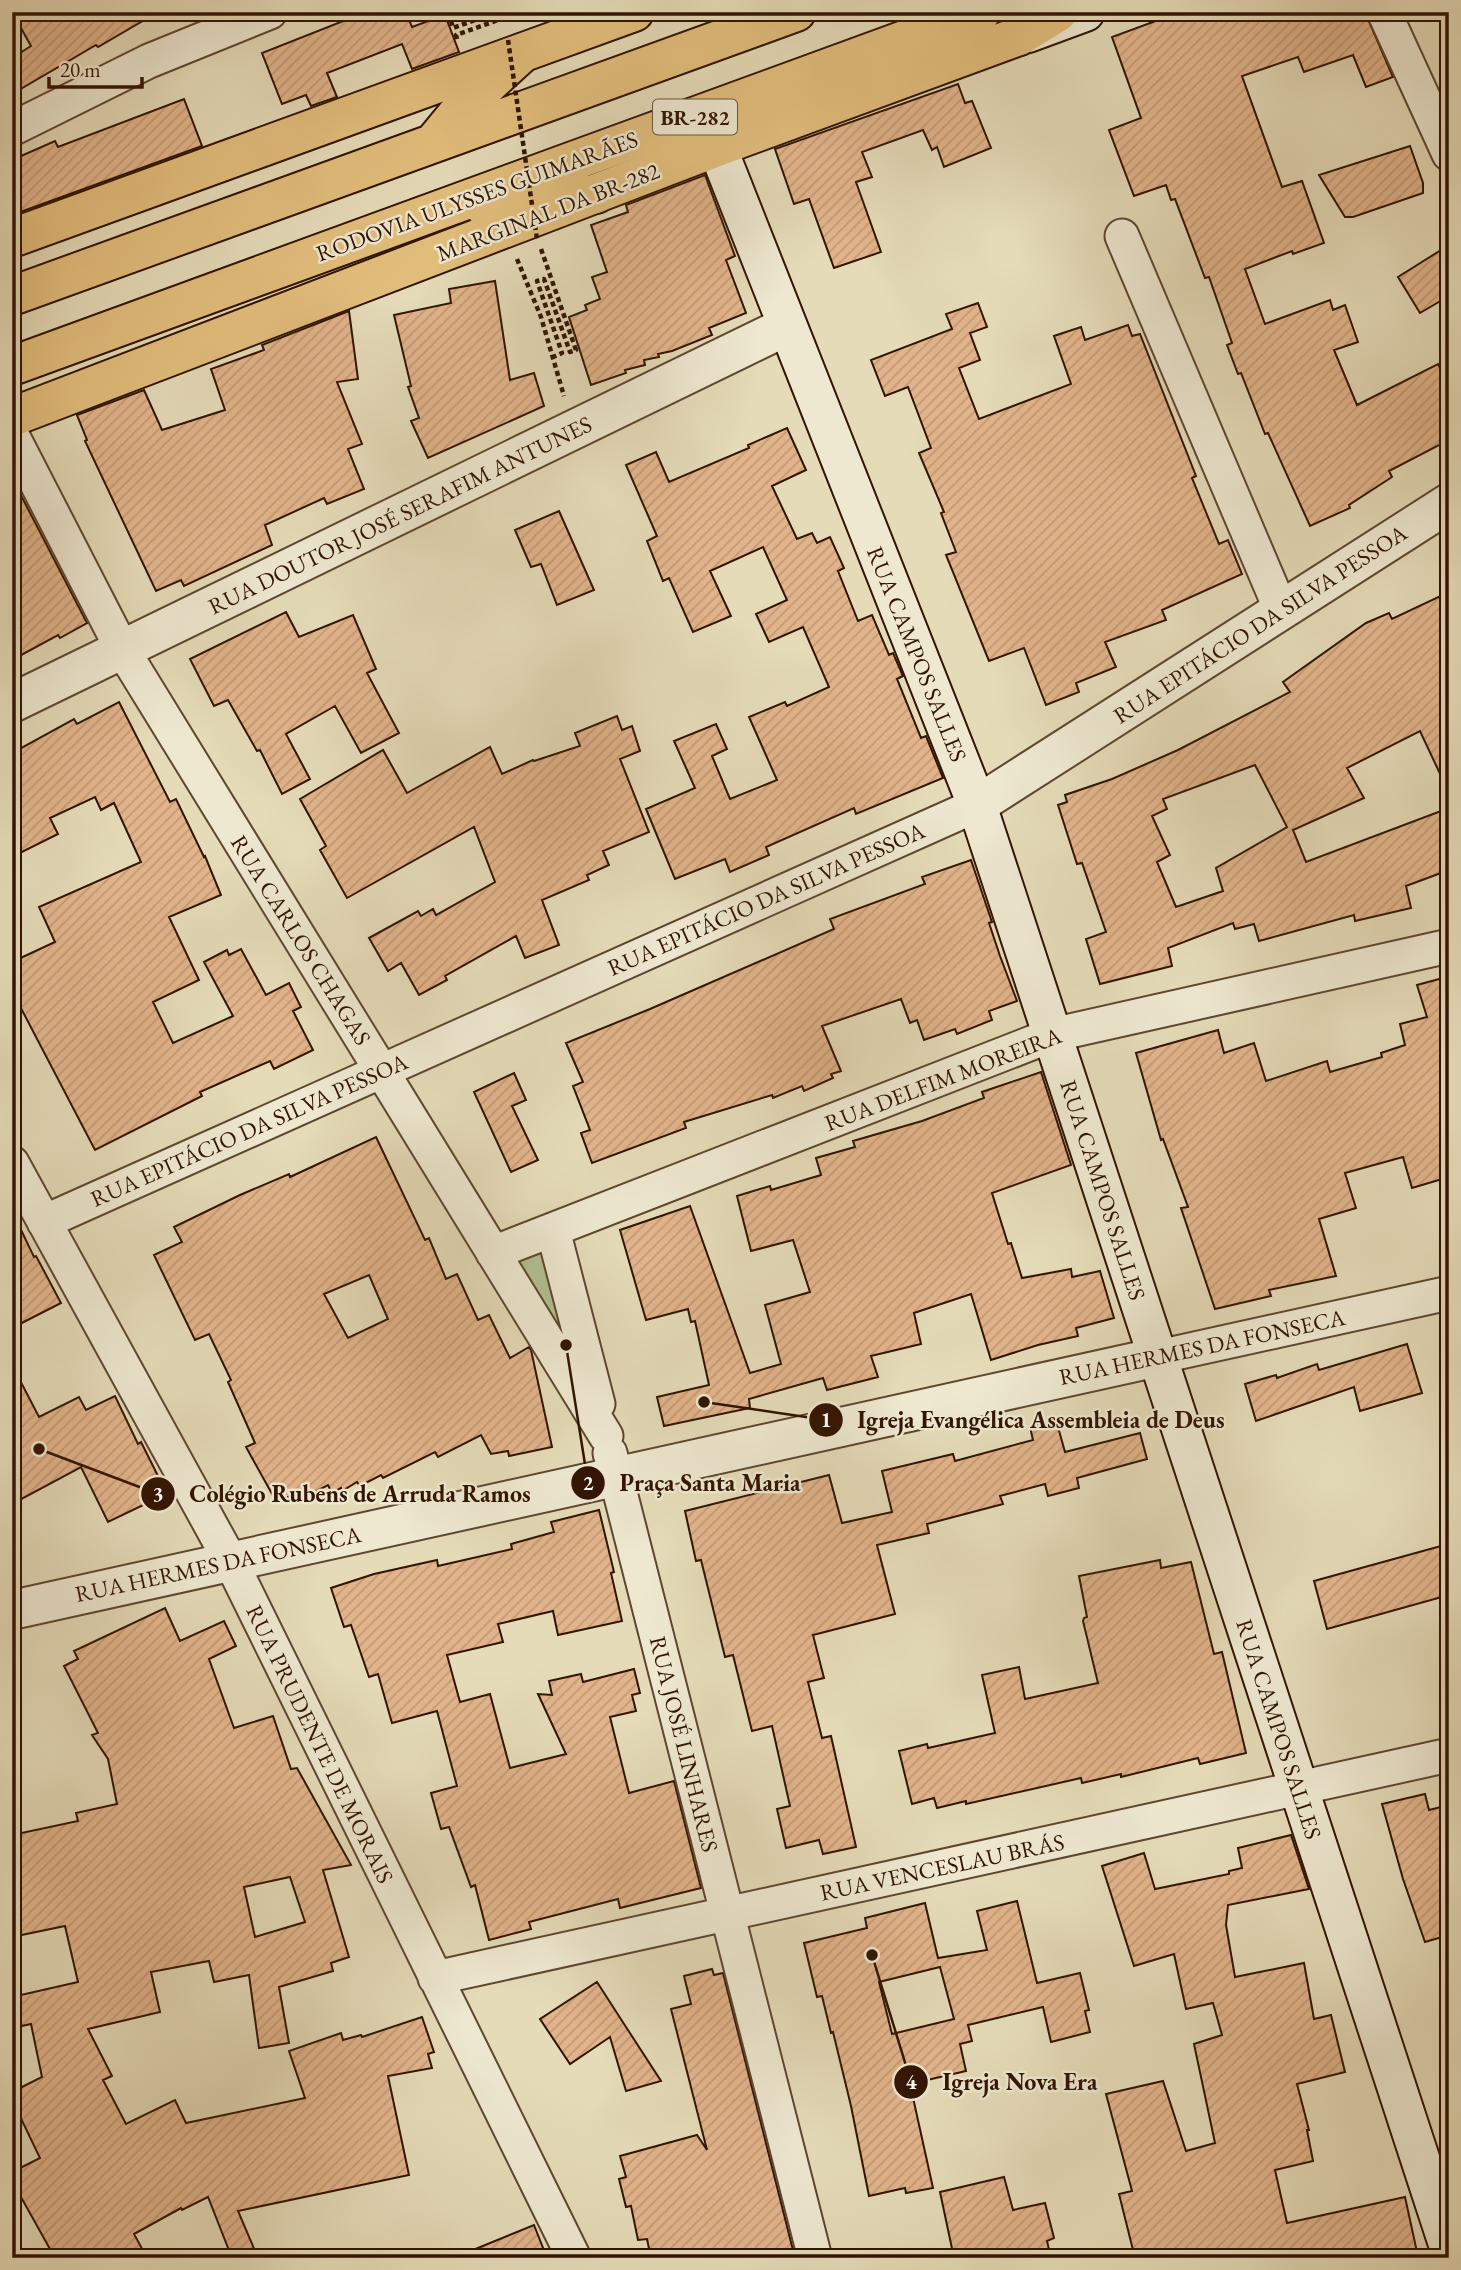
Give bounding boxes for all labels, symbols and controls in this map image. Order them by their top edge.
scale bar [49,46,142,90]
text: 20 m [60,56,101,83]
road number: BR-282 [653,100,737,134]
street label: RODOVIA ULYSSES GUIMARÃES [312,124,642,268]
street label: MARGINAL DA BR-282 [432,156,664,268]
street label: RUA DOUTOR JOSÉ SERAFIM ANTUNES [203,409,597,621]
street label: RUA EPITÁCIO DA SILVA PESSOA [1107,517,1413,730]
street label: RUA CAMPOS SALLES [860,542,974,766]
street label: RUA EPITÁCIO DA SILVA PESSOA [603,815,930,983]
street label: RUA CARLOS CHAGAS [224,829,378,1051]
street label: RUA DELFIM MOREIRA [820,1020,1067,1138]
street label: RUA EPITÁCIO DA SILVA PESSOA [86,1046,413,1214]
street label: RUA CAMPOS SALLES [1053,1076,1153,1304]
street label: RUA HERMES DA FONSECA [1056,1302,1349,1392]
callout: Igreja Evangélica Assembleia de Deus [808,1397,1239,1442]
text: Igreja Evangélica Assembleia de Deus [857,1404,1225,1436]
text: 1 [820,1406,832,1433]
callout: Praça Santa Maria [571,1460,815,1505]
text: Praça Santa Maria [619,1467,801,1498]
text: 2 [582,1469,594,1496]
callout: Colégio Rubens de Arruda Ramos [140,1471,545,1516]
text: Colégio Rubens de Arruda Ramos [189,1478,531,1510]
text: 3 [152,1480,164,1507]
street label: RUA HERMES DA FONSECA [72,1519,365,1609]
street label: RUA PRUDENTE DE MORAIS [239,1600,401,1888]
street label: RUA CAMPOS SALLES [1229,1615,1329,1843]
street label: RUA JOSÉ LINHARES [643,1633,725,1855]
street label: RUA VENCESLAU BRÁS [817,1826,1067,1908]
callout: Igreja Nova Era [894,2059,1112,2104]
text: Igreja Nova Era [943,2066,1098,2098]
text: 4 [905,2068,917,2095]

